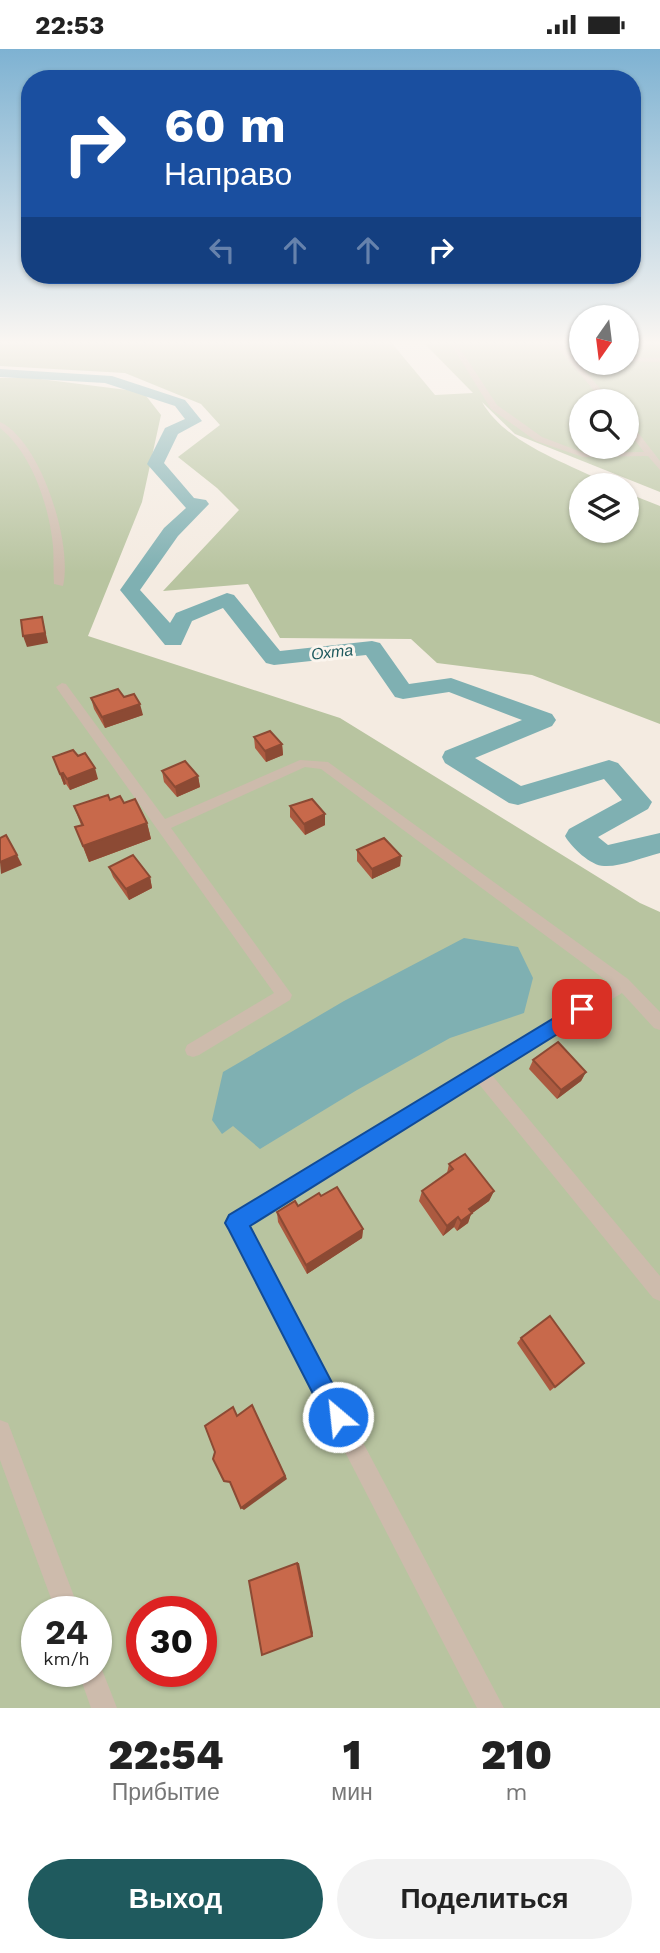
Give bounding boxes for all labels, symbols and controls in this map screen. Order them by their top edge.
text: 22:53 [35,10,104,40]
text: 60 m [164,96,286,154]
icon: right [49,98,140,189]
text: Направо [164,155,292,193]
icon: left [203,231,241,269]
icon: ahead [276,231,314,269]
icon: ahead [349,231,387,269]
icon: right [422,231,460,269]
north arrow [569,305,639,375]
map controls [569,305,639,543]
button: search [569,389,639,459]
button: layers [569,473,639,543]
water label: Охта [310,640,354,664]
pin [552,979,612,1039]
icon: arrive [563,990,601,1028]
position arrow [301,1380,375,1454]
speed limit sign: 30 [126,1596,217,1687]
text: 24 [45,1611,88,1653]
text: km/h [43,1648,90,1669]
text: 22:54 [108,1730,223,1779]
text: 1 [343,1730,361,1779]
text: 210 [481,1730,552,1779]
text: Прибытие [112,1779,220,1806]
text: мин [331,1779,373,1806]
text: m [505,1779,527,1806]
button: Выход [28,1859,323,1939]
button: Поделиться [337,1859,632,1939]

